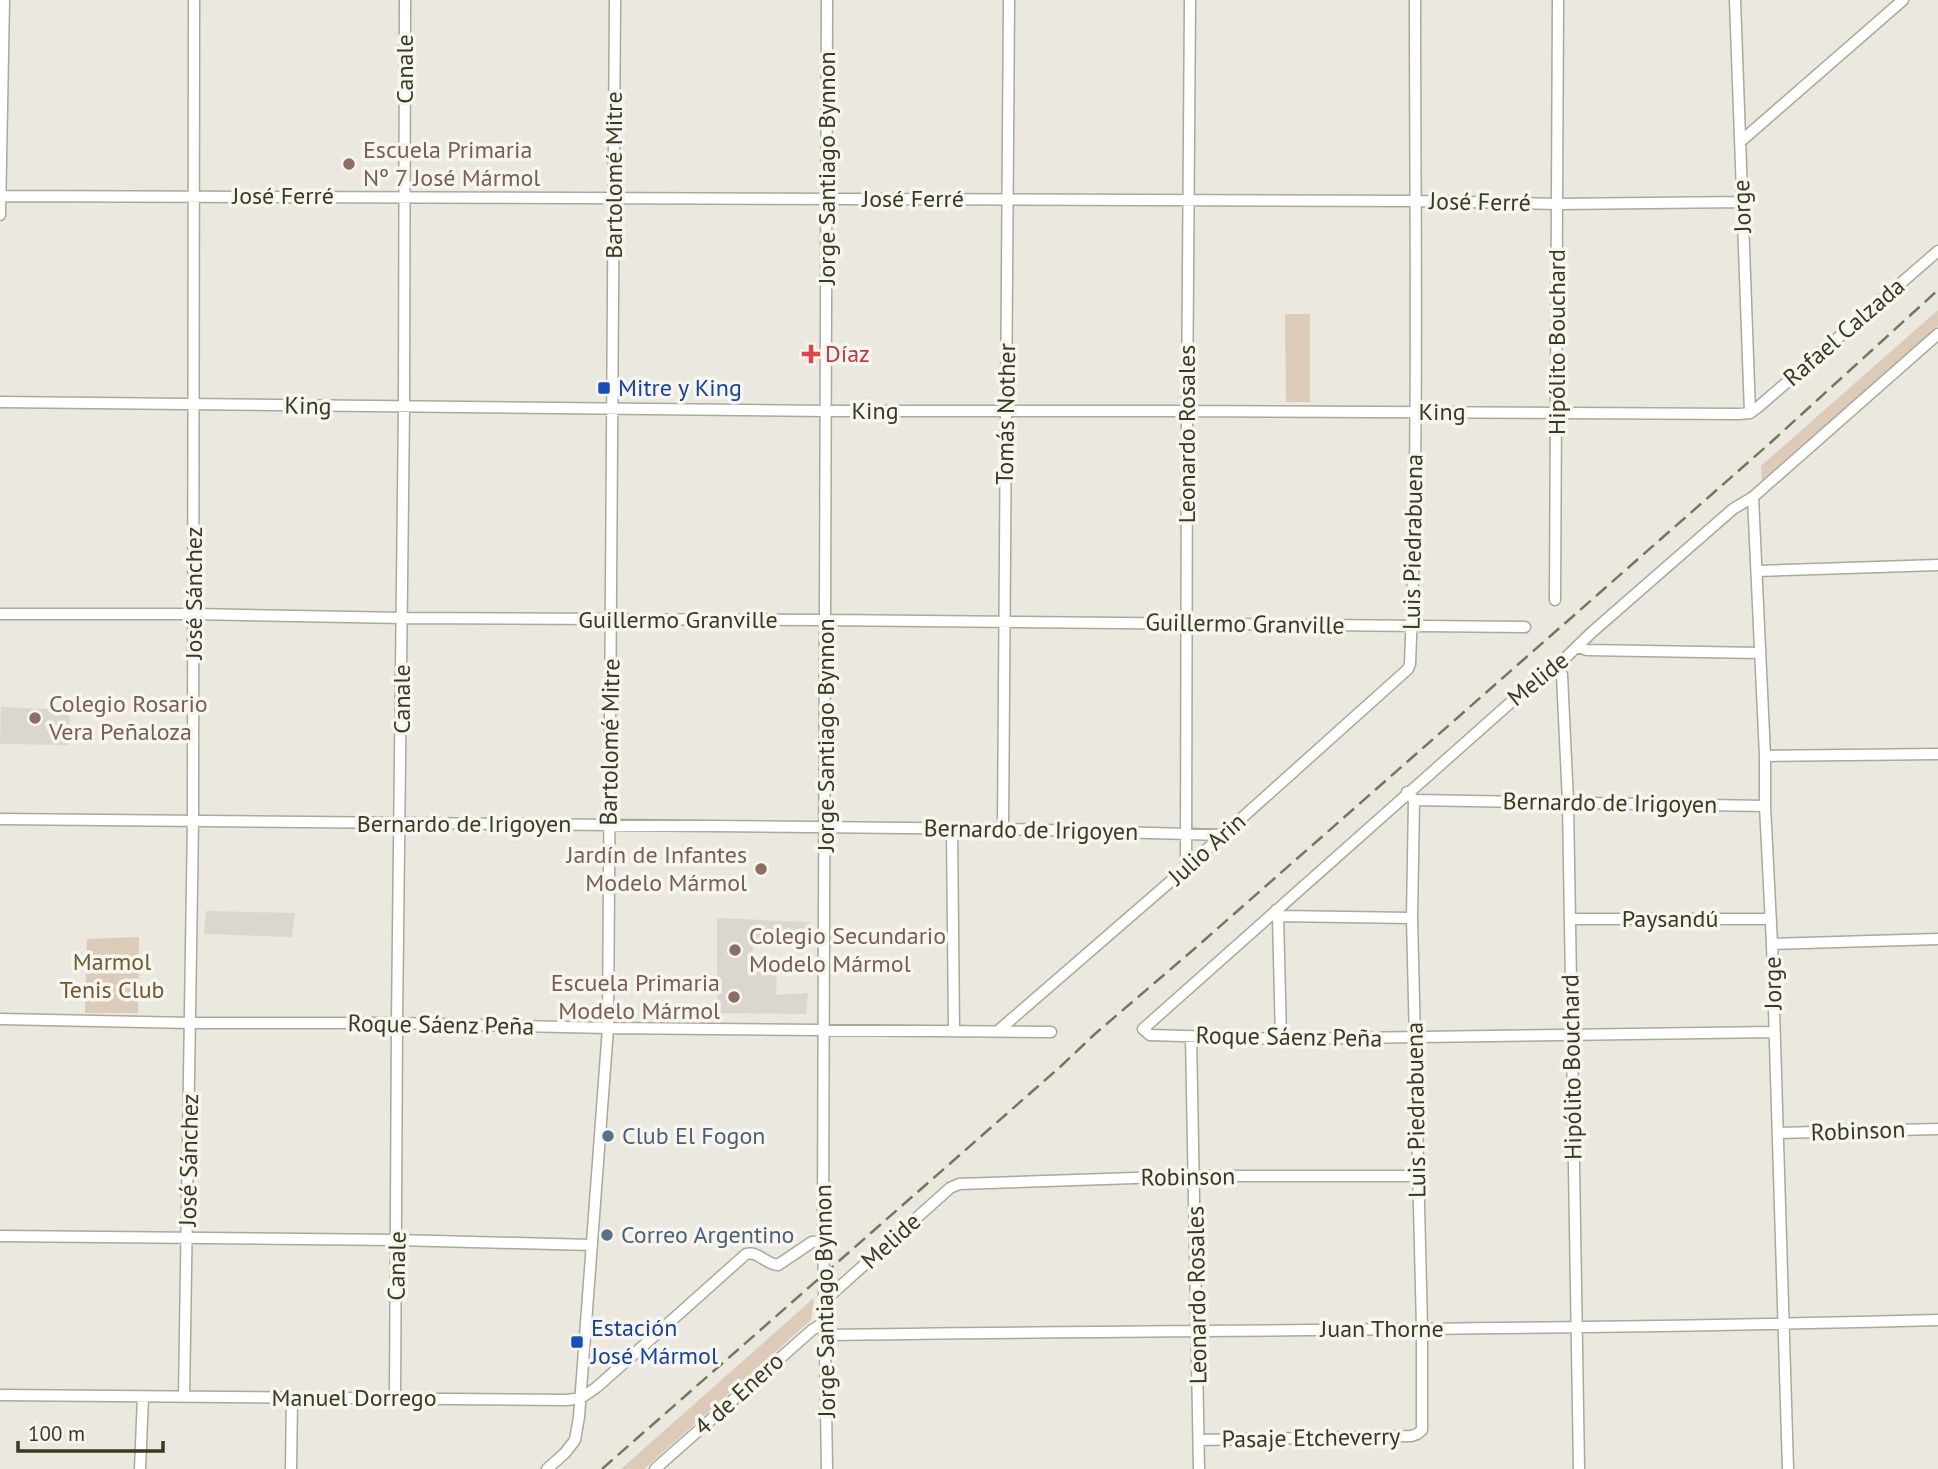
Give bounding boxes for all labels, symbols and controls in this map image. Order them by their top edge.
street label: Canale [389,34,420,104]
street label: Jorge Santiago Bynnon [811,51,842,286]
street label: Bartolomé Mitre [598,91,629,259]
place label: Escuela Primaria Nº 7 José Mármol [363,134,540,193]
marker: Escuela Primaria Nº 7 José Mármol [341,156,357,172]
street label: Jorge [1725,179,1758,234]
street label: José Ferré [231,180,334,211]
street label: José Ferré [861,183,964,214]
street label: José Ferré [1428,185,1531,218]
street label: Hipólito Bouchard [1541,249,1572,435]
street label: Rafael Calzada [1777,270,1911,393]
place label: Díaz [825,338,870,369]
street label: Tomás Nother [989,343,1022,485]
street label: Leonardo Rosales [1171,345,1202,523]
marker: Díaz [803,346,819,362]
place label: Mitre y King [618,372,742,403]
marker: Mitre y King [596,380,612,396]
street label: King [284,390,332,421]
street label: King [851,395,899,426]
street label: King [1418,396,1466,427]
street label: Luis Piedrabuena [1395,454,1430,630]
street label: José Sánchez [178,527,209,660]
street label: Guillermo Granville [578,604,778,635]
street label: Guillermo Granville [1145,606,1345,641]
street label: Jorge Santiago Bynnon [810,618,841,853]
street label: Melide [1501,645,1575,713]
street label: Bartolomé Mitre [593,658,626,826]
street label: Canale [386,664,417,734]
place label: Colegio Rosario Vera Peñaloza [48,688,208,747]
marker: Colegio Rosario Vera Peñaloza [27,710,43,726]
street label: Bernardo de Irigoyen [1502,785,1718,820]
street label: Julio Arin [1161,806,1252,892]
street label: Bernardo de Irigoyen [357,808,571,839]
street label: Bernardo de Irigoyen [923,812,1139,847]
place label: Jardín de Infantes Modelo Mármol [566,839,747,898]
marker: Jardín de Infantes Modelo Mármol [753,861,769,877]
street label: Paysandú [1622,903,1718,934]
place label: Colegio Secundario Modelo Mármol [749,920,946,979]
marker: Colegio Secundario Modelo Mármol [727,942,743,958]
park label: Marmol Tenis Club [59,946,165,1005]
street label: Jorge [1757,956,1788,1011]
place label: Escuela Primaria Modelo Mármol [551,967,720,1026]
street label: Hipólito Bouchard [1554,974,1589,1160]
marker: Escuela Primaria Modelo Mármol [726,989,742,1005]
street label: Roque Sáenz Peña [347,1007,535,1042]
street label: Roque Sáenz Peña [1195,1019,1383,1054]
street label: Luis Piedrabuena [1398,1022,1433,1198]
street label: José Sánchez [172,1093,205,1228]
street label: Robinson [1810,1113,1906,1148]
place label: Club El Fogon [622,1120,765,1151]
marker: Club El Fogon [600,1128,616,1144]
street label: Robinson [1140,1160,1236,1193]
street label: Jorge Santiago Bynnon [807,1184,842,1419]
street label: Melide [854,1206,927,1275]
street label: Leonardo Rosales [1179,1206,1214,1385]
place label: Correo Argentino [621,1219,794,1250]
marker: Correo Argentino [599,1227,615,1243]
street label: Canale [380,1231,413,1301]
place label: Estación José Mármol [590,1312,718,1371]
street label: Juan Thorne [1319,1313,1444,1344]
marker: Estación José Mármol [569,1334,585,1350]
street label: 4 de Enero [687,1345,790,1442]
street label: Manuel Dorrego [271,1382,437,1413]
scale bar [18,1410,163,1454]
text: 100 m [28,1420,85,1447]
street label: Pasaje Etcheverry [1221,1420,1401,1455]

